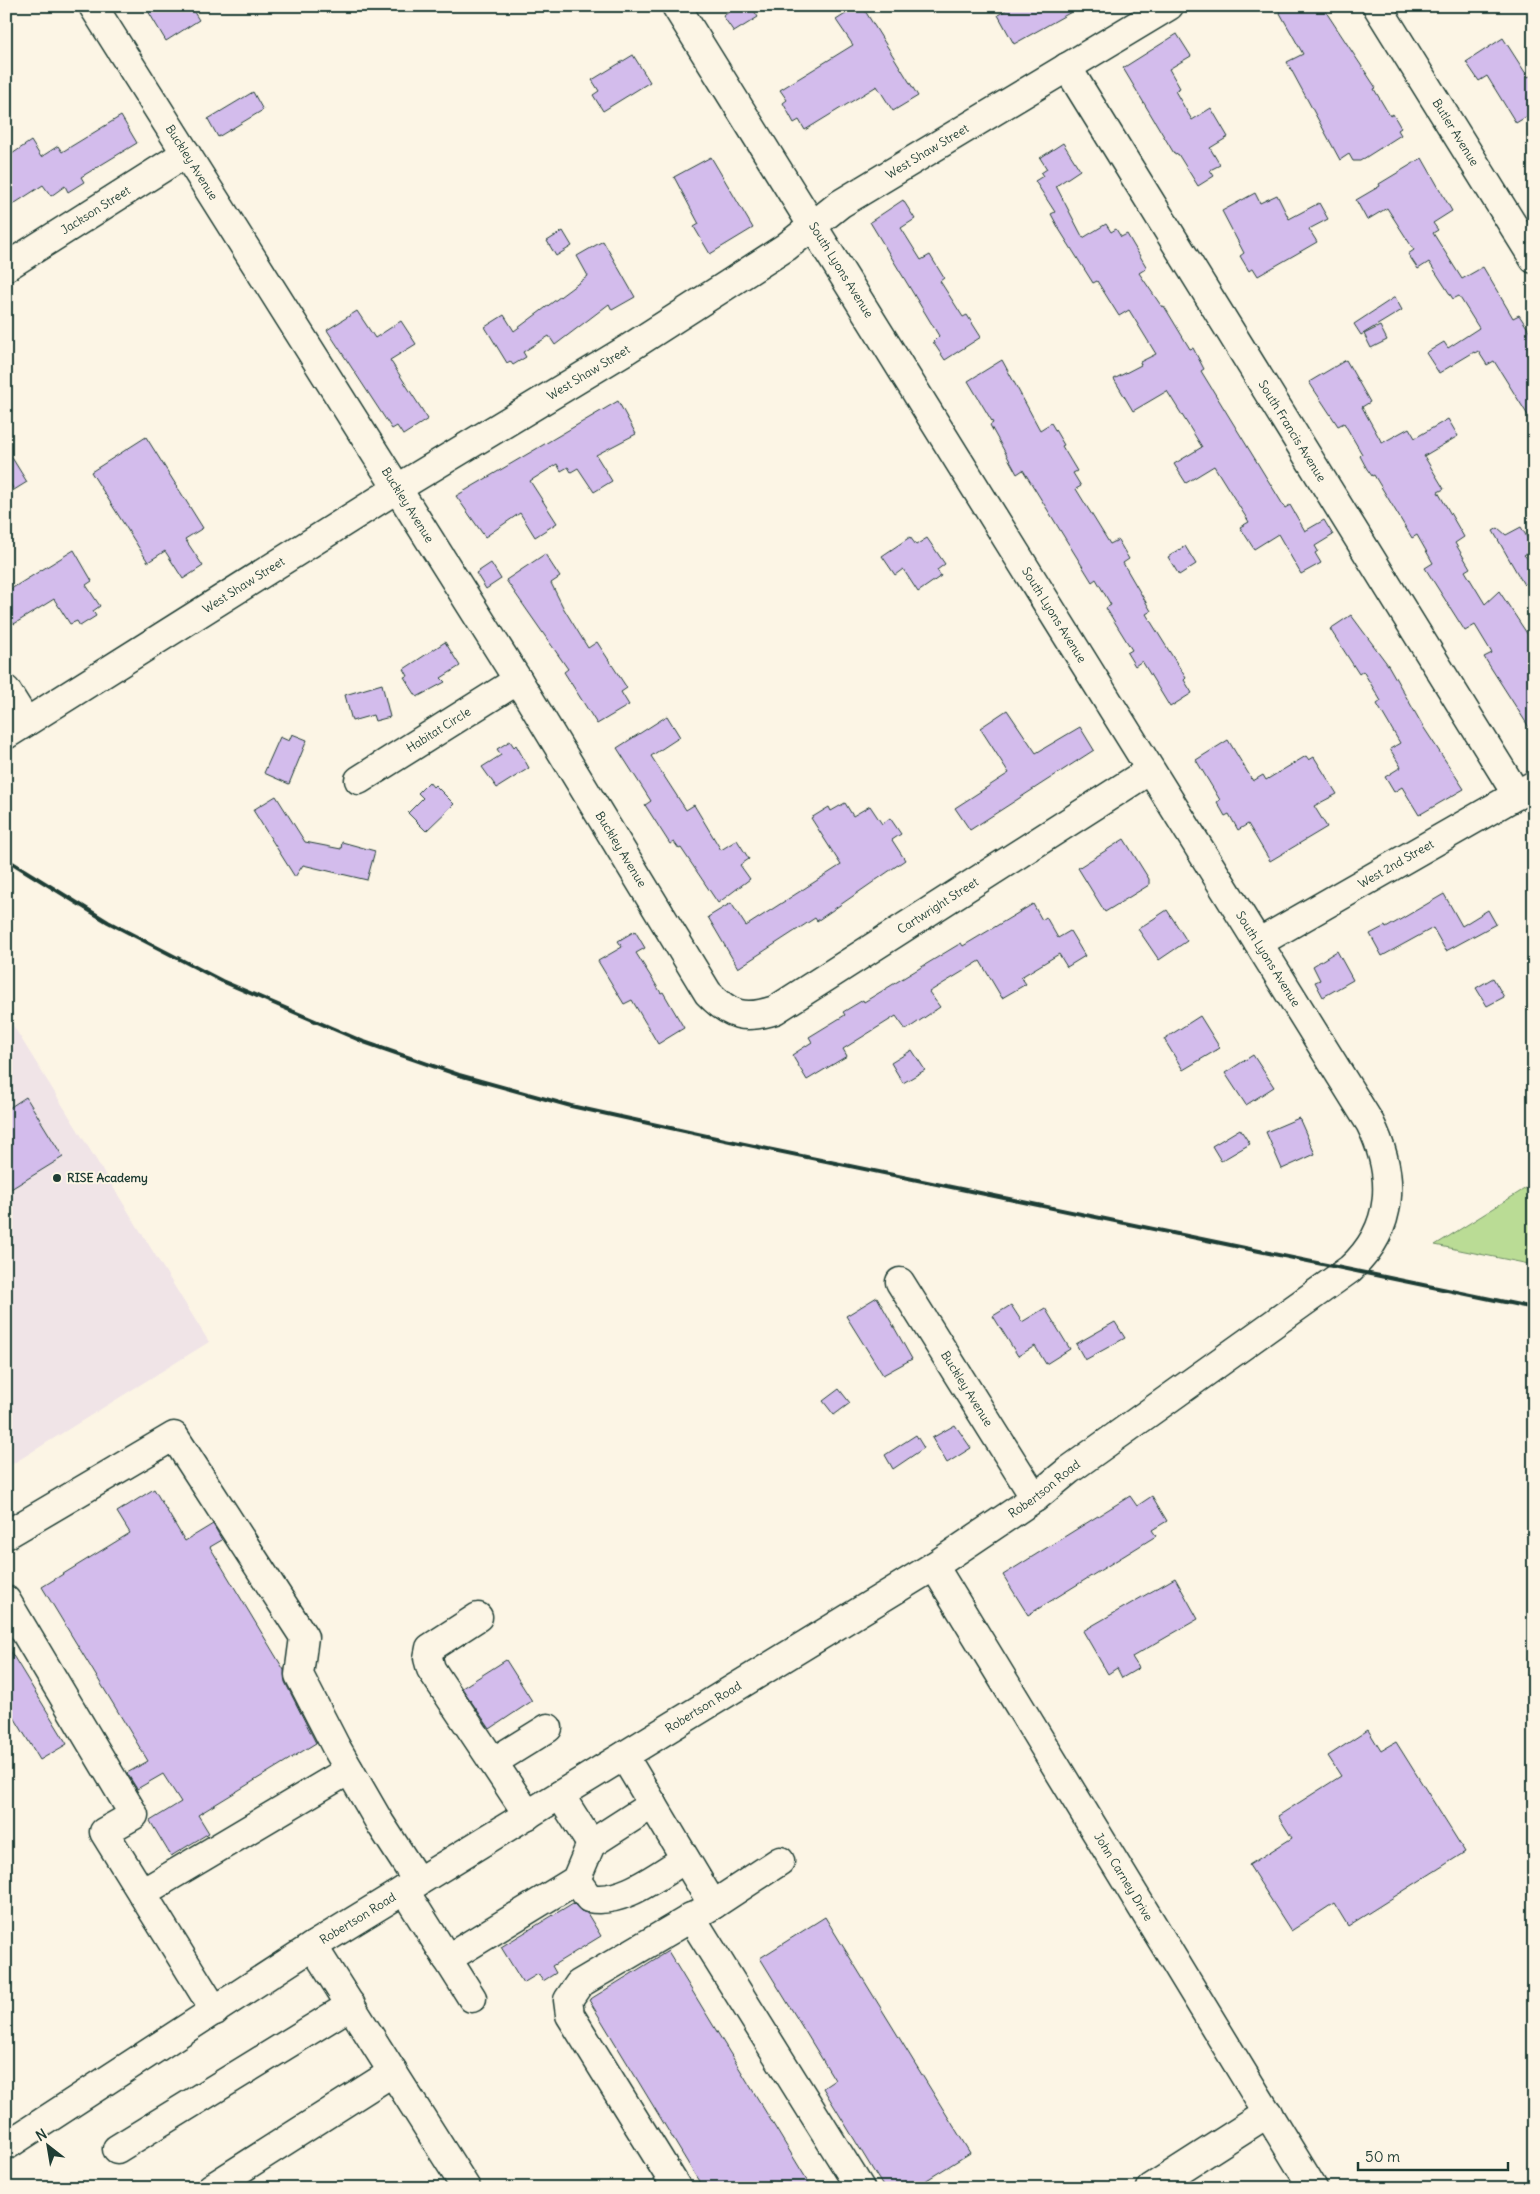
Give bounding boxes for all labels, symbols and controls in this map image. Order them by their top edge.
street label: Butler Avenue [1430,96,1482,169]
street label: West Shaw Street [883,120,971,182]
street label: Buckley Avenue [163,122,221,203]
street label: Jackson Street [58,182,133,237]
street label: South Lyons Avenue [806,219,877,320]
street label: West Shaw Street [544,342,633,403]
street label: South Francis Avenue [1255,377,1329,484]
street label: Buckley Avenue [379,464,437,545]
street label: West Shaw Street [200,553,287,616]
street label: South Lyons Avenue [1019,564,1090,665]
street label: Habitat Circle [403,704,473,755]
street label: Buckley Avenue [593,808,650,890]
street label: West 2nd Street [1355,836,1436,891]
street label: Cartwright Street [894,874,981,937]
street label: South Lyons Avenue [1233,908,1304,1009]
place label: RISE Academy [67,1170,148,1186]
marker: RISE Academy [51,1172,63,1184]
street label: Buckley Avenue [938,1348,996,1429]
street label: Robertson Road [1005,1456,1083,1521]
street label: Robertson Road [662,1678,744,1736]
street label: John Carney Drive [1091,1830,1156,1923]
street label: Robertson Road [317,1889,398,1947]
north arrow [22,2122,72,2172]
text: N [33,2125,50,2145]
scale bar [1358,2139,1508,2171]
text: 50 m [1365,2147,1400,2166]

